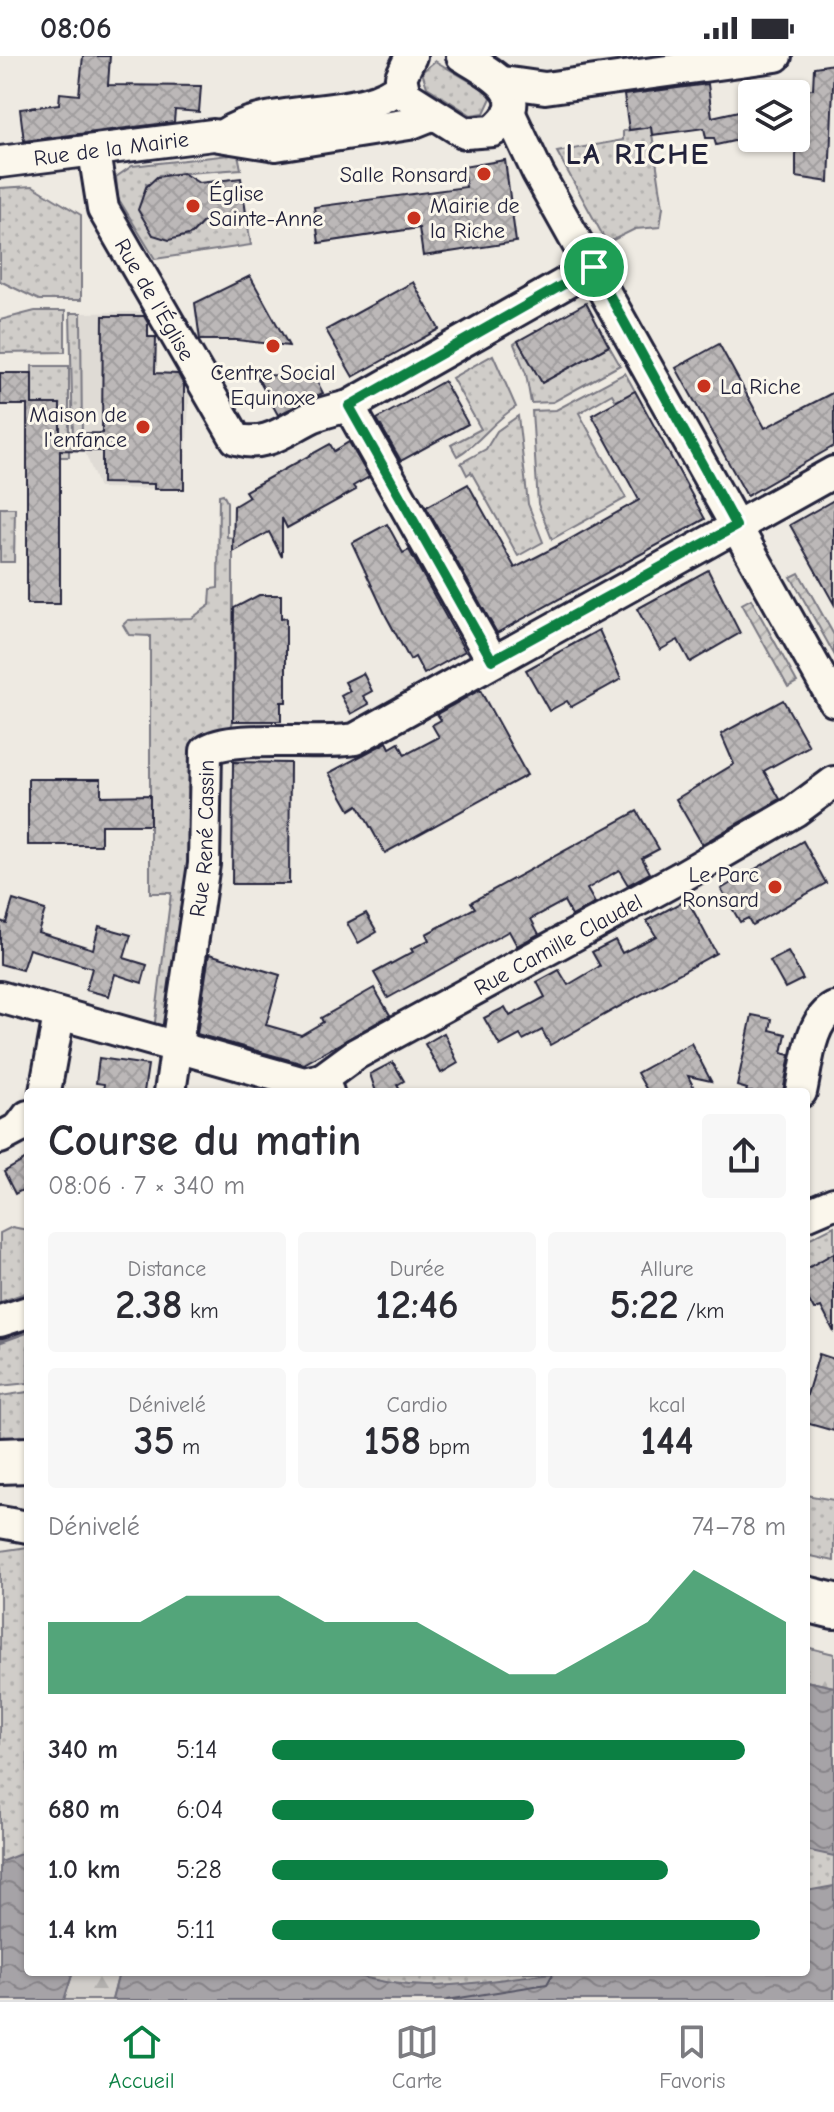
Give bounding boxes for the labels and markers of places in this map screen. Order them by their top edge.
place label: Salle Ronsard [340,162,468,188]
marker: Salle Ronsard [475,165,493,183]
place label: Église Sainte-Anne [209,181,323,232]
place label: Mairie de la Riche [430,193,520,244]
marker: Église Sainte-Anne [184,197,202,215]
marker: Mairie de la Riche [405,209,423,227]
pin [560,233,628,301]
marker: Centre Social Equinoxe [264,337,282,355]
place label: Centre Social Equinoxe [210,360,336,411]
place label: La Riche [720,374,801,400]
marker: La Riche [695,377,713,395]
place label: Maison de l'enfance [29,402,127,453]
marker: Maison de l'enfance [134,418,152,436]
place label: Le Parc Ronsard [682,862,759,913]
marker: Le Parc Ronsard [766,878,784,896]

